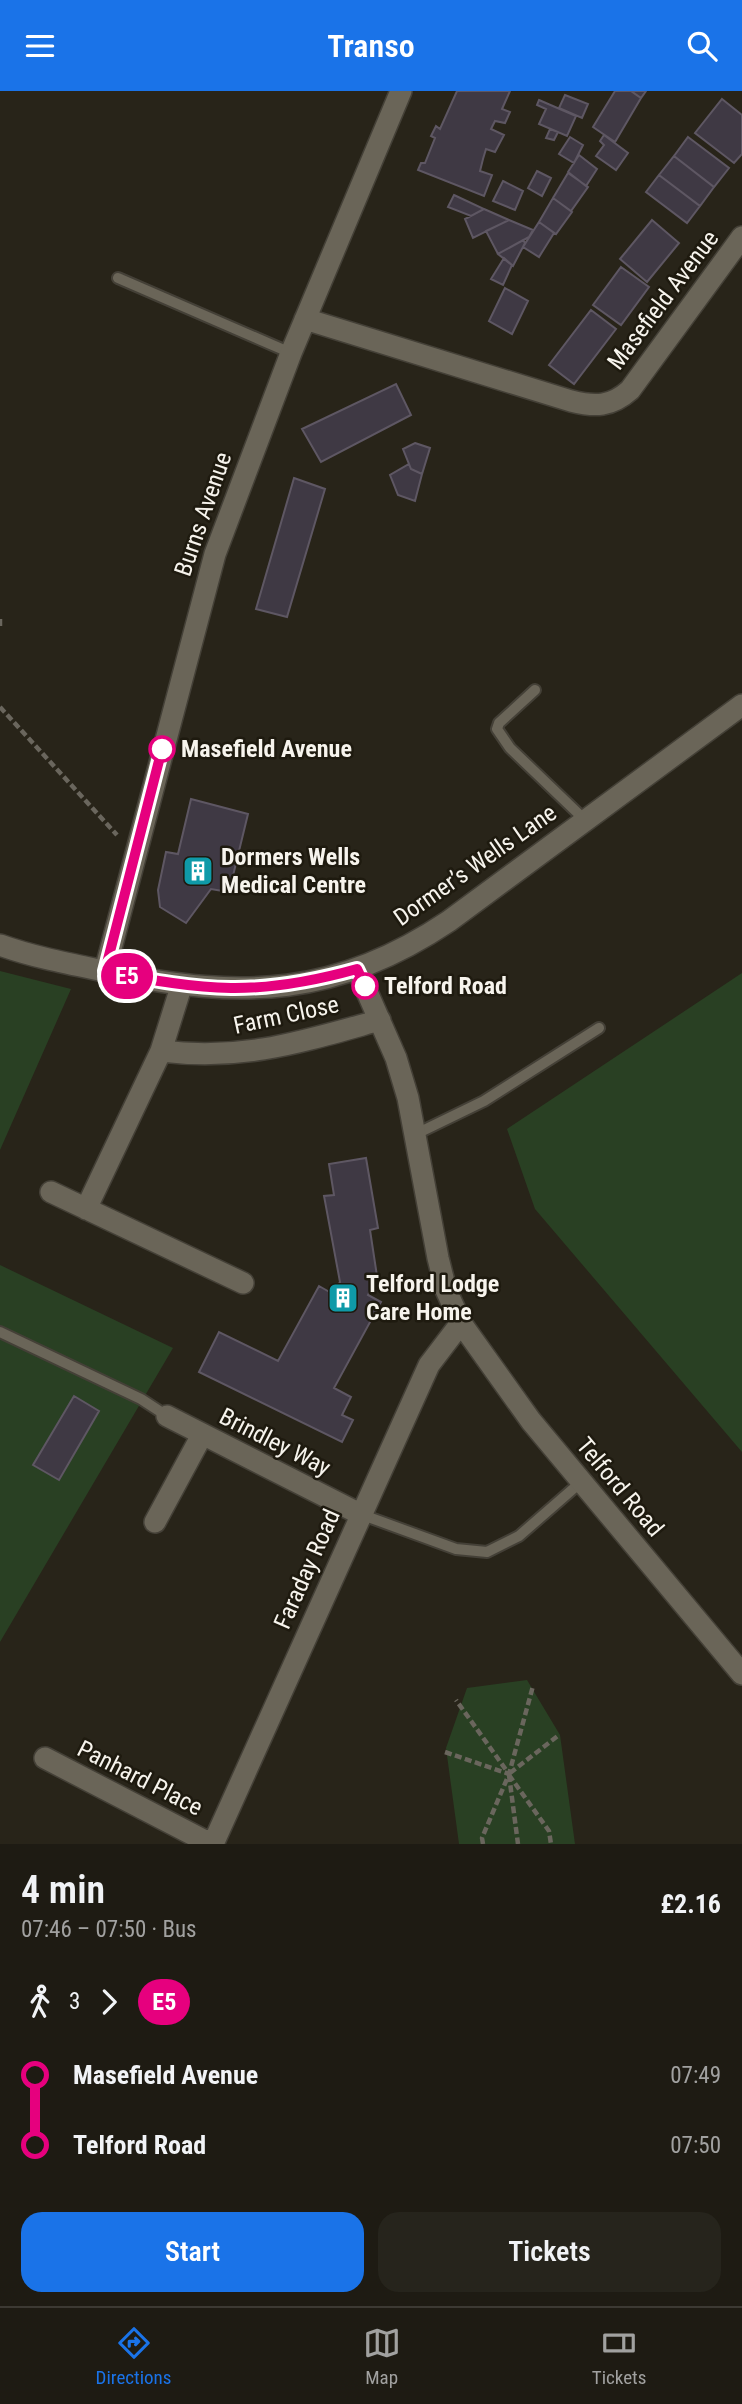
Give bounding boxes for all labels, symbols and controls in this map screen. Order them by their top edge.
icon: menu [21,27,59,65]
text: Transo [327,27,415,65]
icon: search [683,27,721,65]
street label: Masefield Avenue [602,225,724,375]
street label: Burns Avenue [169,448,237,580]
place label: Masefield Avenue [181,735,352,763]
marker: Masefield Avenue [149,736,175,762]
street label: Dormer’s Wells Lane [388,798,562,932]
place label: Dormers Wells Medical Centre [221,843,366,899]
building icon: Dormers Wells Medical Centre [181,854,215,888]
line badge: E5 [96,953,158,999]
text: E5 [115,962,139,990]
place label: Telford Road [384,972,507,1000]
marker: Telford Road [352,973,378,999]
street label: Farm Close [231,990,341,1040]
place label: Telford Lodge Care Home [366,1270,499,1326]
building icon: Telford Lodge Care Home [326,1281,360,1315]
street label: Brindley Way [215,1402,335,1482]
street label: Telford Road [571,1432,669,1542]
street label: Faraday Road [268,1505,346,1633]
street label: Panhard Place [73,1735,207,1821]
text: 4 min [21,1868,105,1912]
text: £2.16 [660,1889,721,1919]
text: 07:46 – 07:50 · Bus [21,1916,197,1943]
icon: walk [21,1983,59,2021]
icon: forward [90,1983,128,2021]
text: 3 [69,1988,80,2015]
text: E5 [152,1988,176,2016]
text: Masefield Avenue [73,2060,258,2090]
text: 07:49 [670,2062,721,2089]
text: Telford Road [73,2130,206,2160]
text: 07:50 [670,2132,721,2159]
button: Start [21,2212,364,2292]
button: Tickets [378,2212,721,2292]
tab: Directions [96,2324,171,2389]
tab: Map [363,2324,401,2389]
tab: Tickets [592,2324,646,2389]

